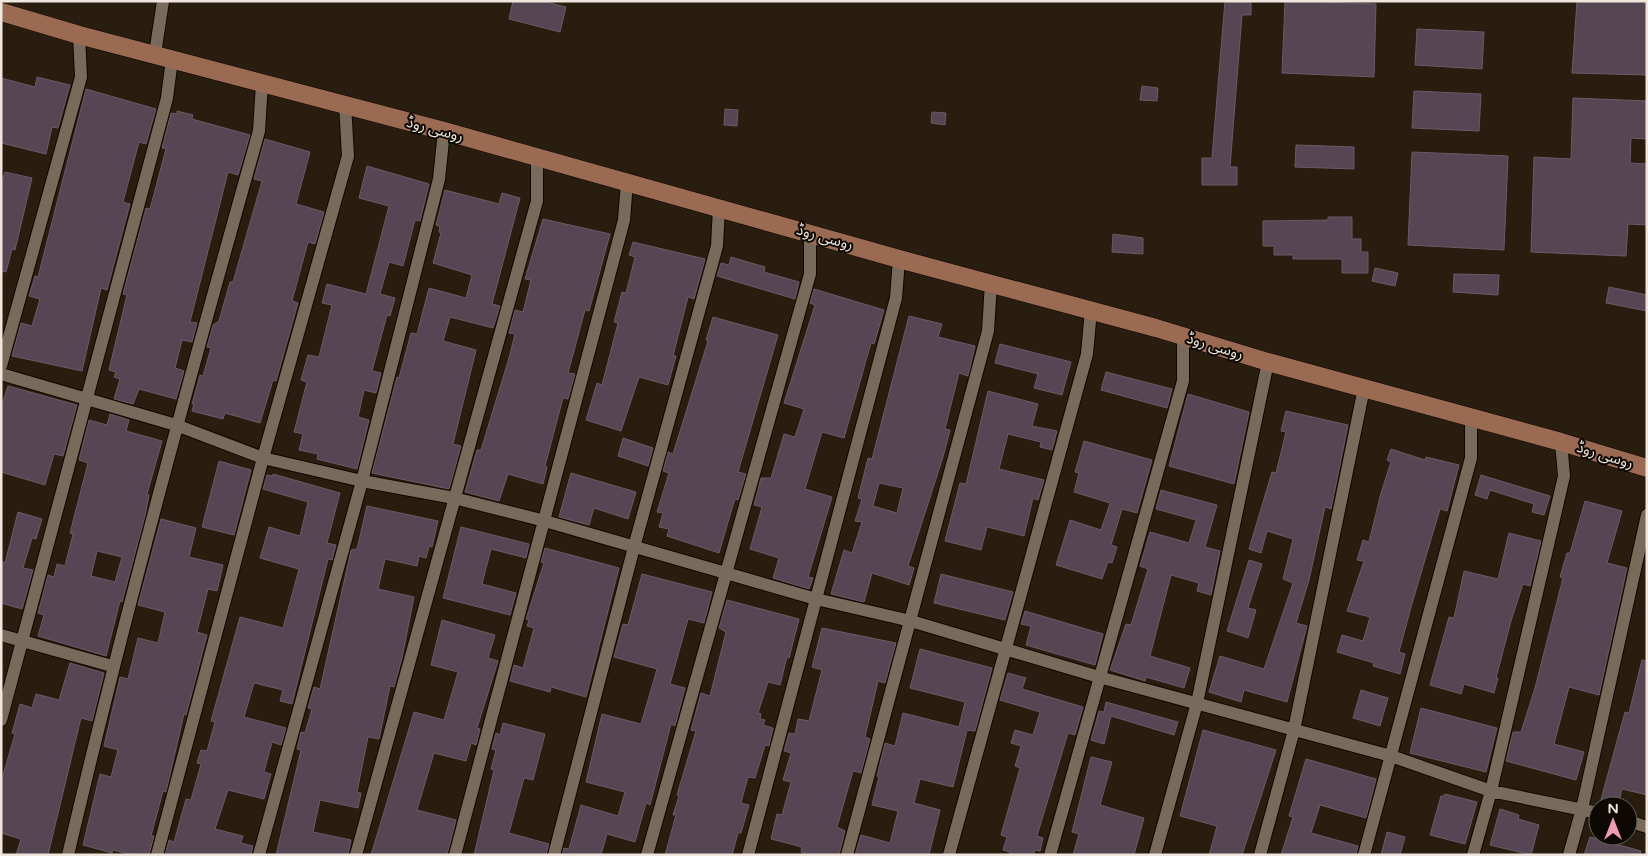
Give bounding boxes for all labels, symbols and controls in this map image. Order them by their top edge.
street label: روسی روڈ [405,113,465,145]
street label: روسی روڈ [795,220,855,254]
street label: روسی روڈ [1185,329,1245,363]
street label: روسی روڈ [1575,438,1635,472]
north arrow [1588,796,1638,846]
text: N [1607,800,1619,817]

